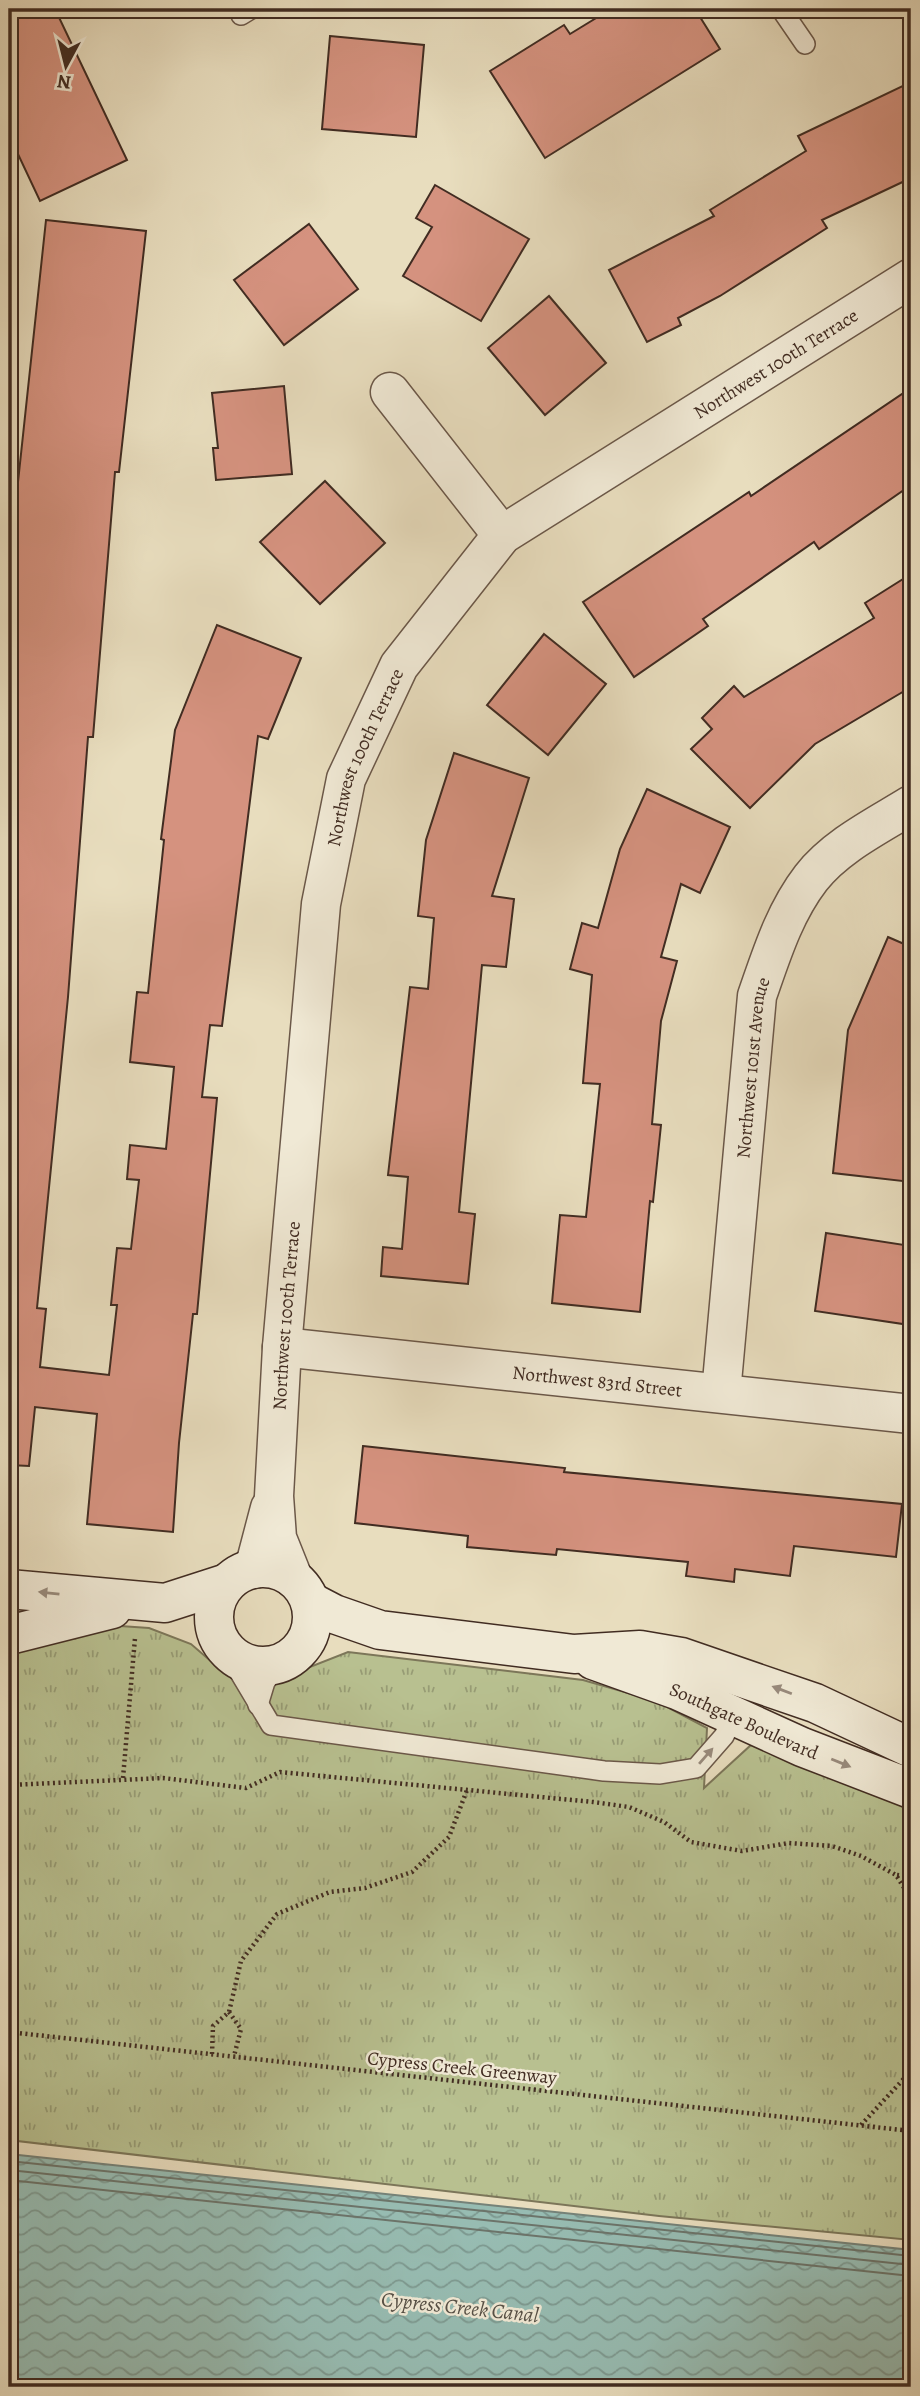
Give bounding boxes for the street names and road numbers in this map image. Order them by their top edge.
street label: Northwest 100th Terrace [689,303,863,425]
street label: Northwest 100th Terrace [321,664,410,849]
street label: Northwest 101st Avenue [730,973,777,1160]
street label: Northwest 100th Terrace [267,1220,307,1411]
street label: Northwest 83rd Street [511,1360,683,1404]
street label: Southgate Boulevard [666,1676,823,1766]
street label: Cypress Creek Greenway [366,2045,558,2091]

